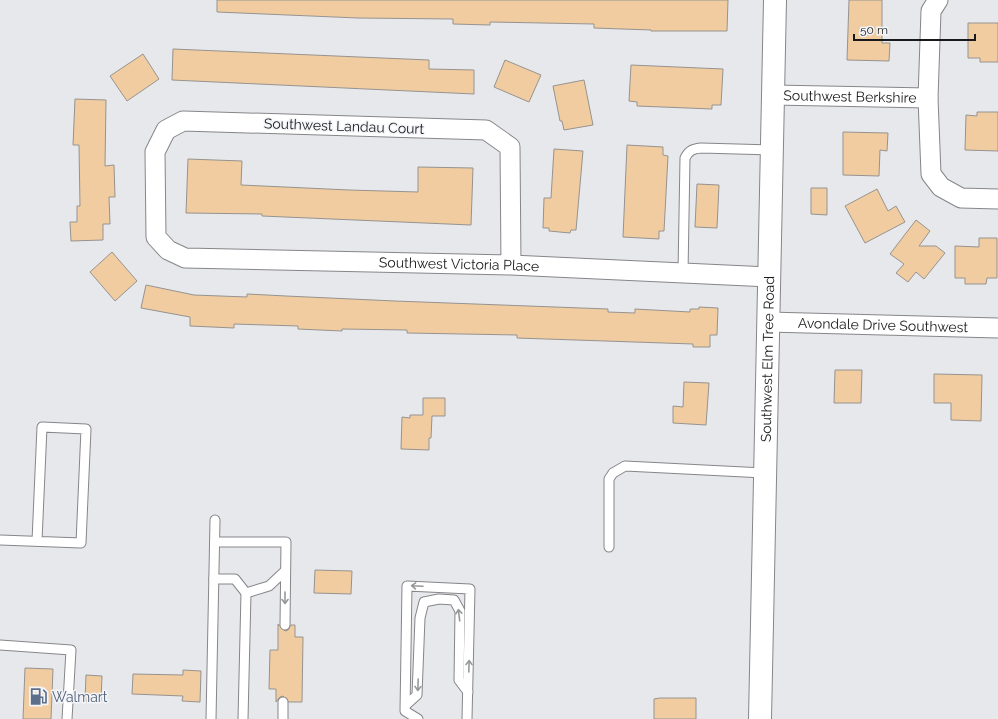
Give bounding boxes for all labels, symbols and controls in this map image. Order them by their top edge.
scale bar [854,16,975,42]
text: 50 m [860,23,888,37]
street label: Southwest Berkshire [783,87,917,106]
street label: Southwest Landau Court [264,115,425,137]
street label: Southwest Victoria Place [379,254,540,274]
street label: Southwest Elm Tree Road [758,276,777,442]
street label: Avondale Drive Southwest [798,315,969,335]
one-way arrow [411,583,424,590]
one-way arrow [281,591,289,604]
one-way arrow [456,609,463,622]
one-way arrow [466,660,473,673]
one-way arrow [414,678,421,691]
fuel station icon: Walmart [29,687,49,707]
place label: Walmart [52,689,108,705]

